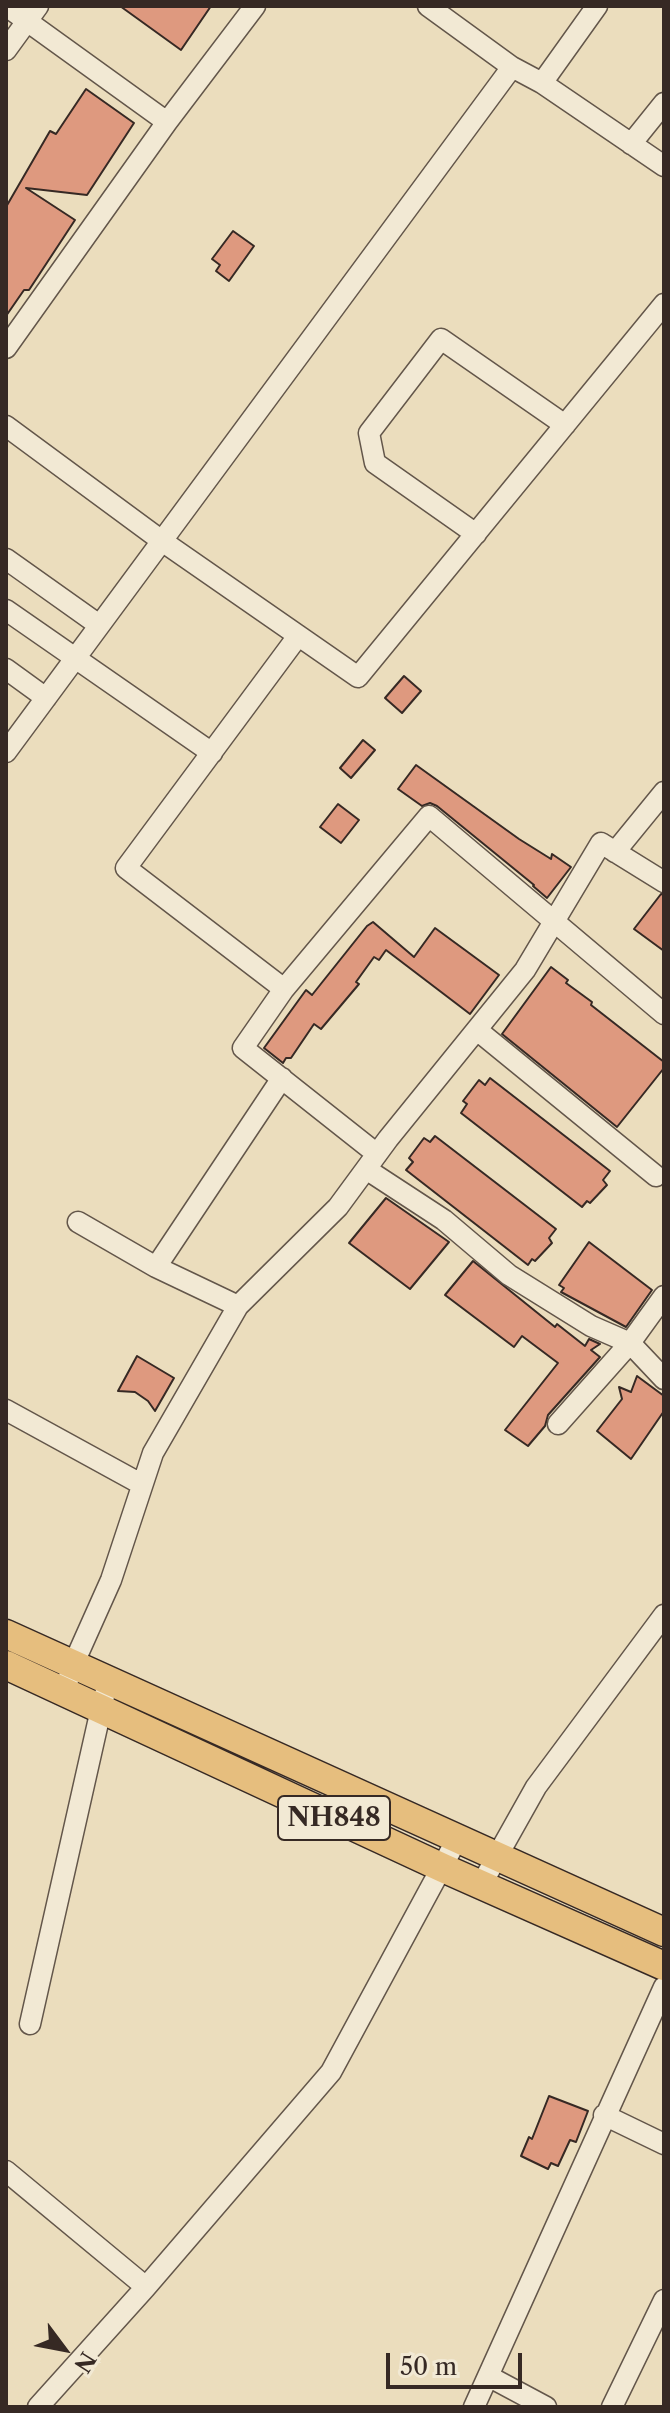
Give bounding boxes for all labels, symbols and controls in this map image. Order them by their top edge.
road number: NH848 [278,1796,390,1840]
north arrow [24,2309,104,2389]
scale bar [390,2337,526,2387]
text: N [68,2347,101,2377]
text: 50 m [400,2352,457,2381]

